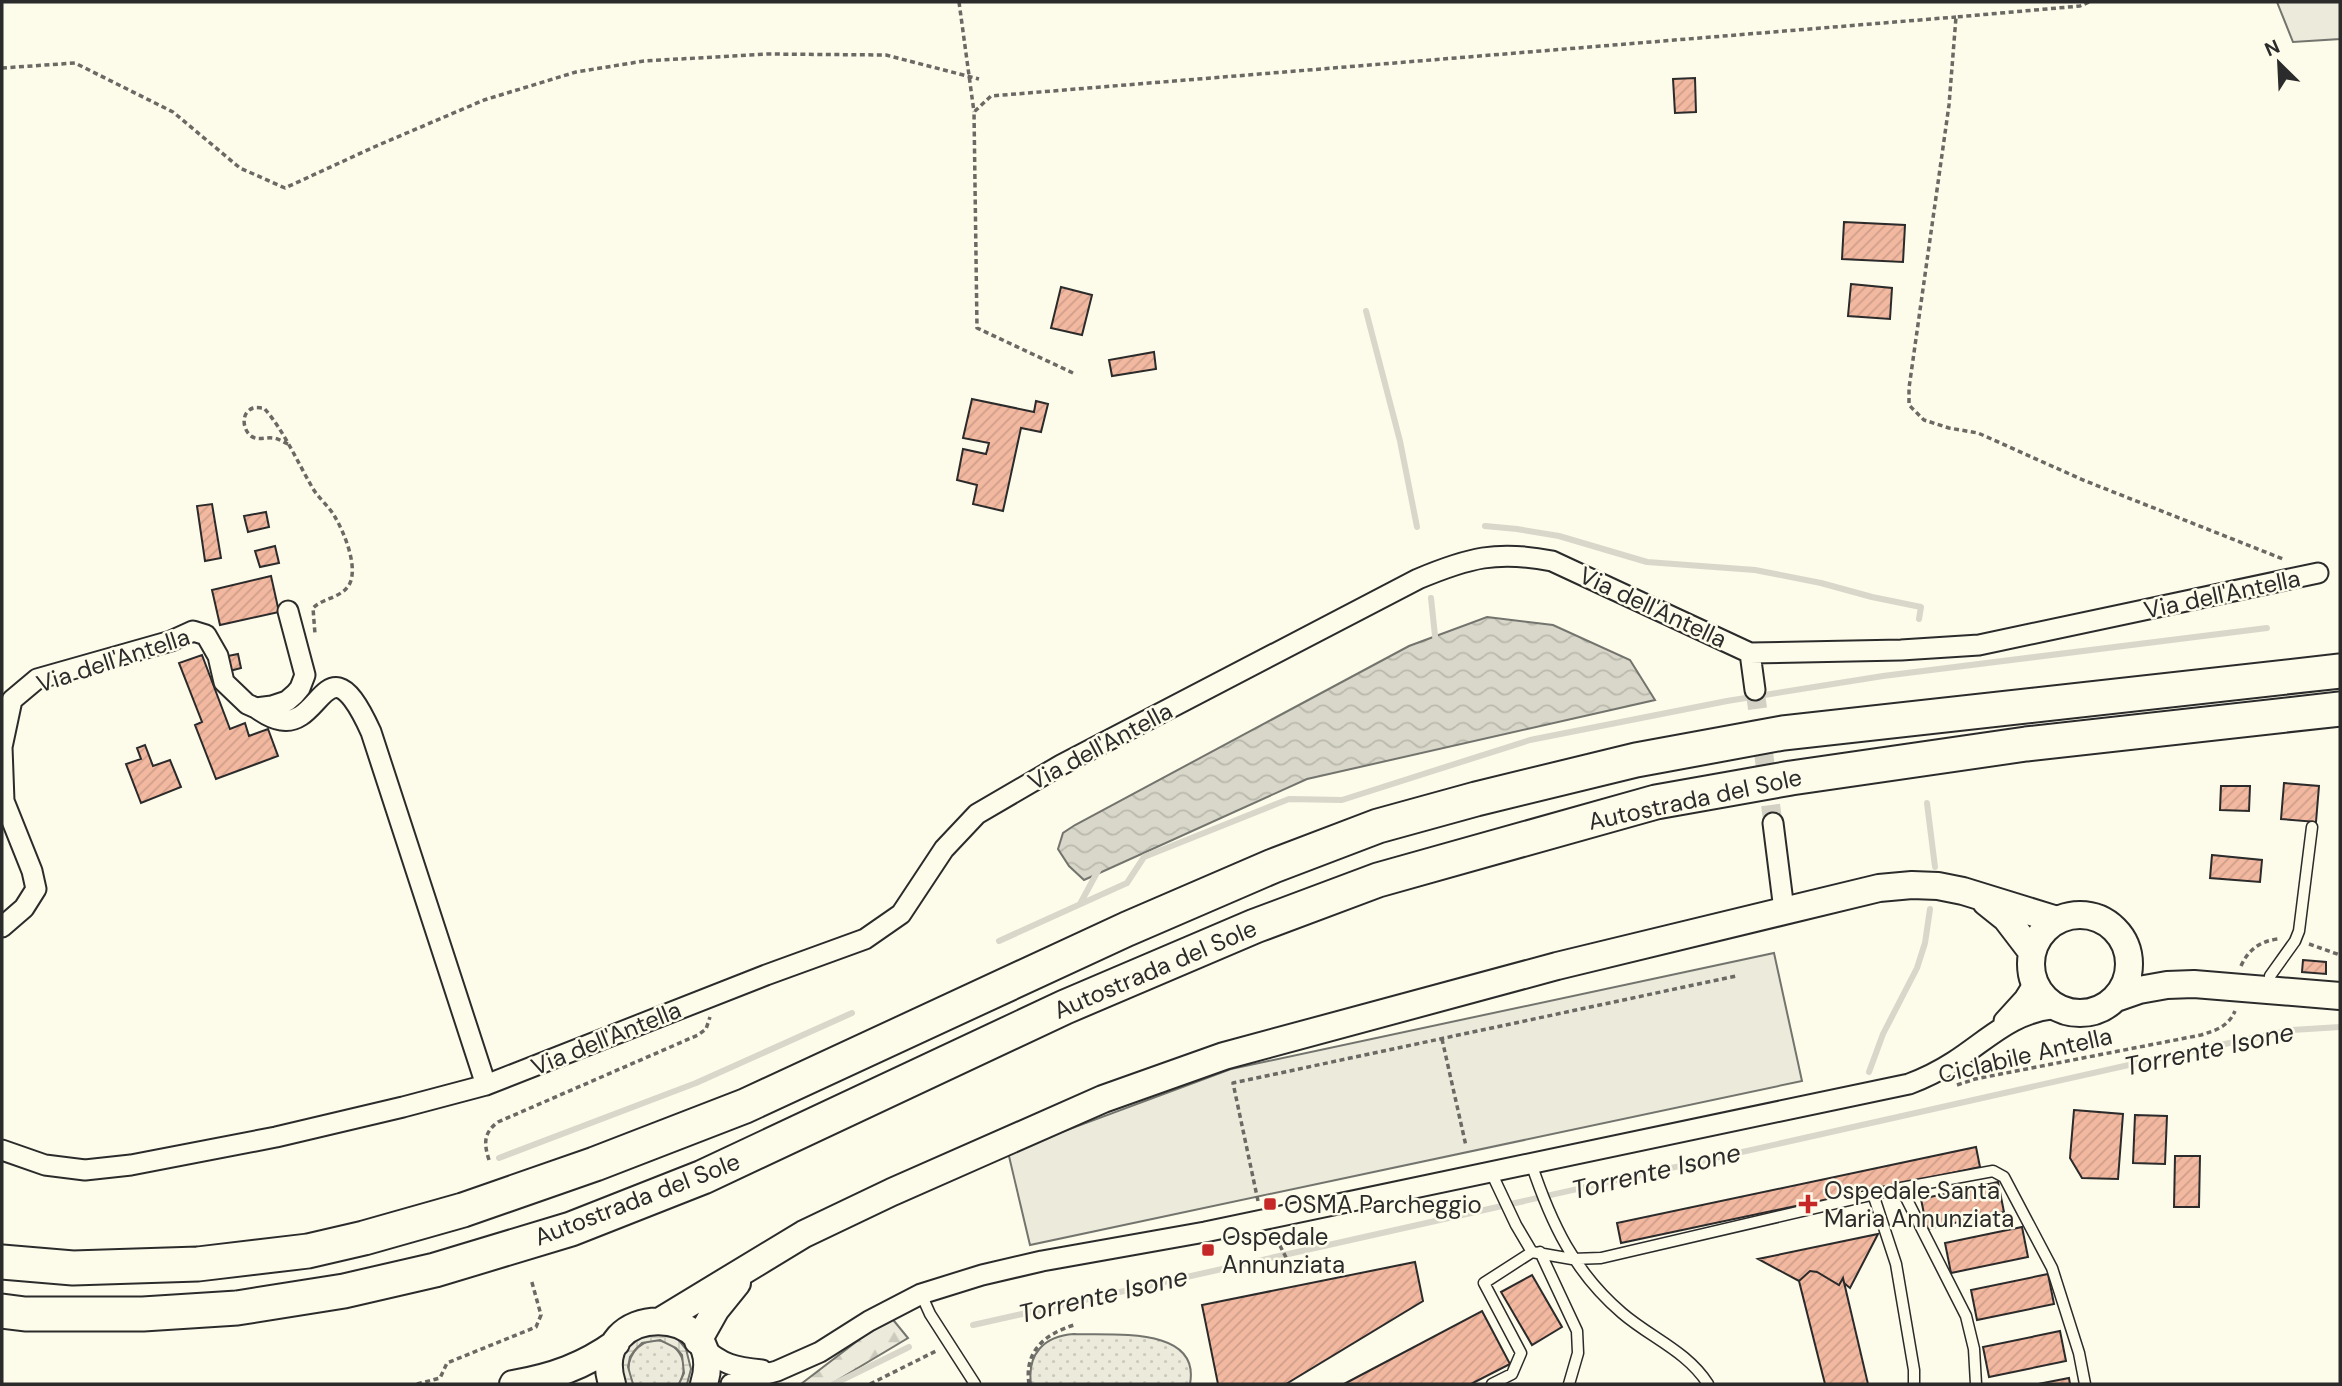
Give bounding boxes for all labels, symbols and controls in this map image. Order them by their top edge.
north arrow [2244,28,2314,98]
text: N [2261,34,2284,62]
street label: Via dell'Antella [1574,559,1732,655]
street label: Via dell'Antella [2141,562,2303,626]
street label: Via dell'Antella [33,621,193,699]
street label: Via dell'Antella [1022,695,1178,797]
street label: Autostrada del Sole [1585,761,1805,837]
street label: Autostrada del Sole [1049,912,1261,1026]
street label: Via dell'Antella [526,994,686,1082]
water label: Torrente Isone [2121,1014,2297,1084]
street label: Ciclabile Antella [1935,1020,2115,1090]
water label: Torrente Isone [1568,1135,1744,1207]
street label: Autostrada del Sole [530,1146,744,1252]
place label: Ospedale Santa Maria Annunziata [1824,1175,2014,1234]
place label: OSMA Parcheggio [1284,1189,1482,1220]
marker: Ospedale Santa Maria Annunziata [1798,1194,1818,1214]
marker: OSMA Parcheggio [1262,1196,1278,1212]
place label: Ospedale Annunziata [1222,1221,1345,1280]
marker: Ospedale Annunziata [1200,1242,1216,1258]
water label: Torrente Isone [1015,1259,1191,1331]

